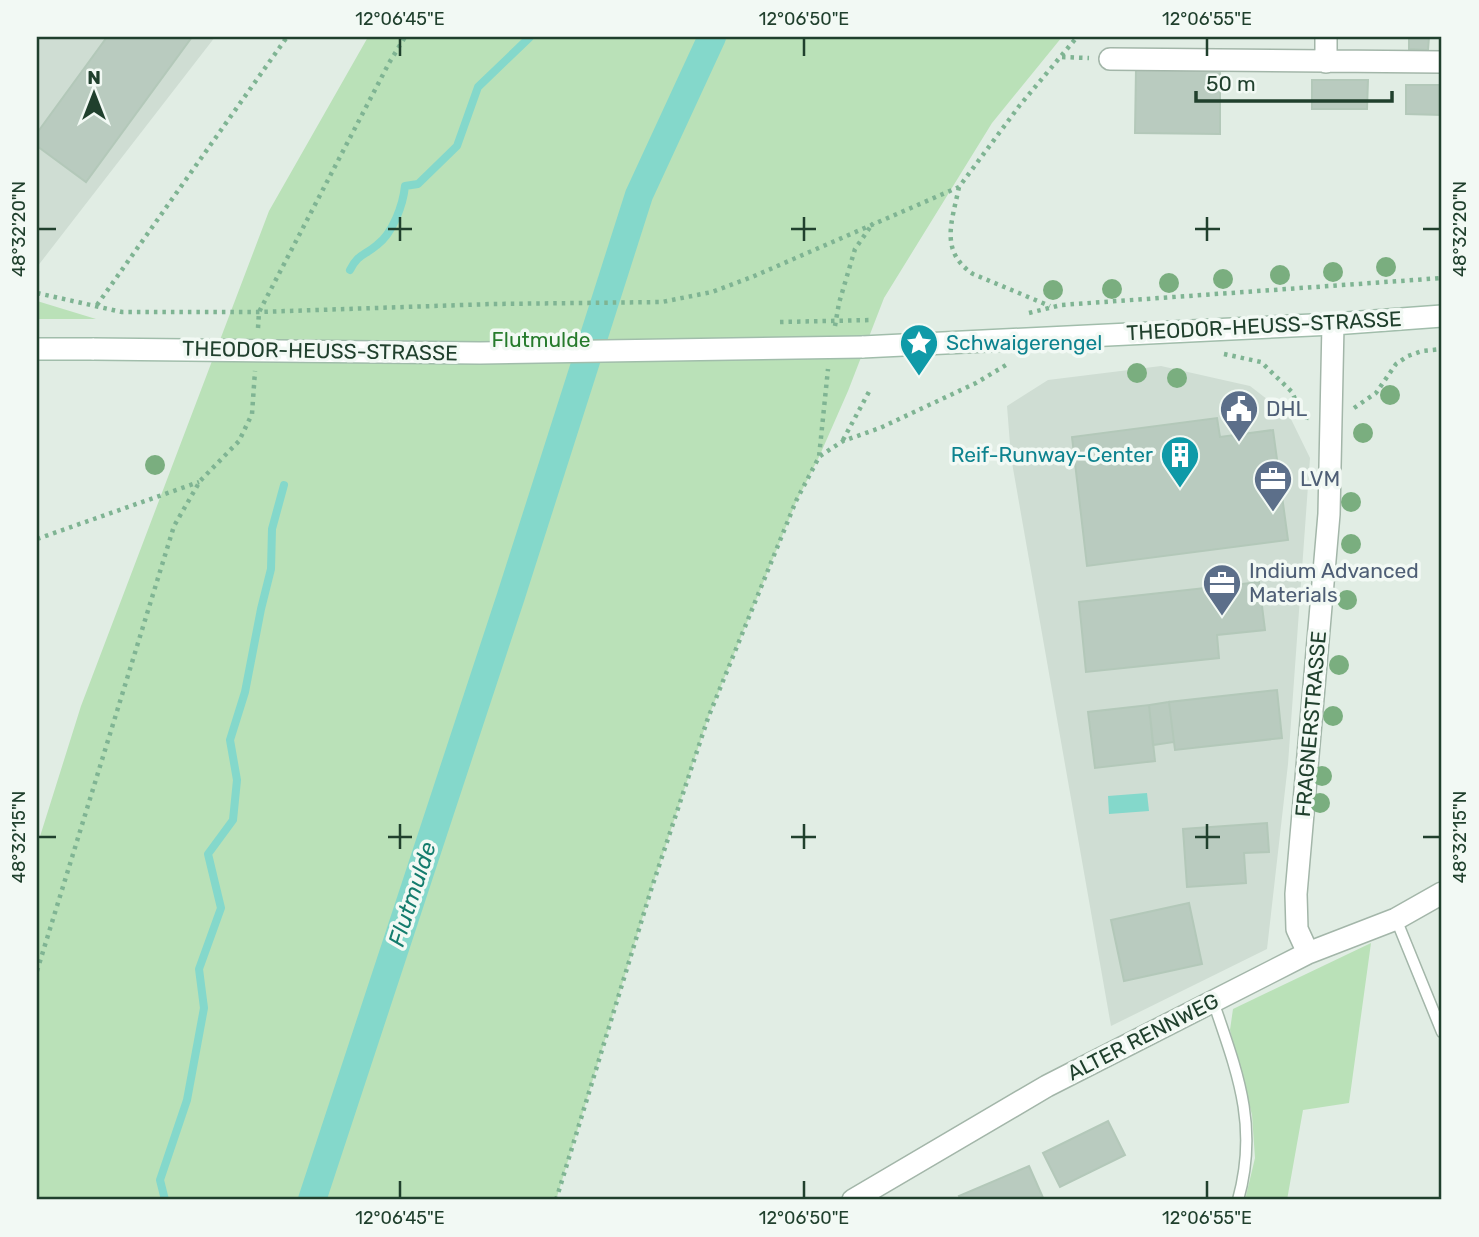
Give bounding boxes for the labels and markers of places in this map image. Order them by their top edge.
place icon: Schwaigerengel [898,322,940,377]
place label: Schwaigerengel [946,330,1102,355]
public building icon: DHL [1218,388,1260,443]
place label: DHL [1266,396,1307,421]
building icon: Reif-Runway-Center [1159,434,1201,489]
place label: Reif-Runway-Center [951,442,1153,467]
office icon: LVM [1252,458,1294,513]
place label: LVM [1300,466,1340,491]
place label: Indium Advanced Materials [1249,558,1419,607]
office icon: Indium Advanced Materials [1201,562,1243,617]

